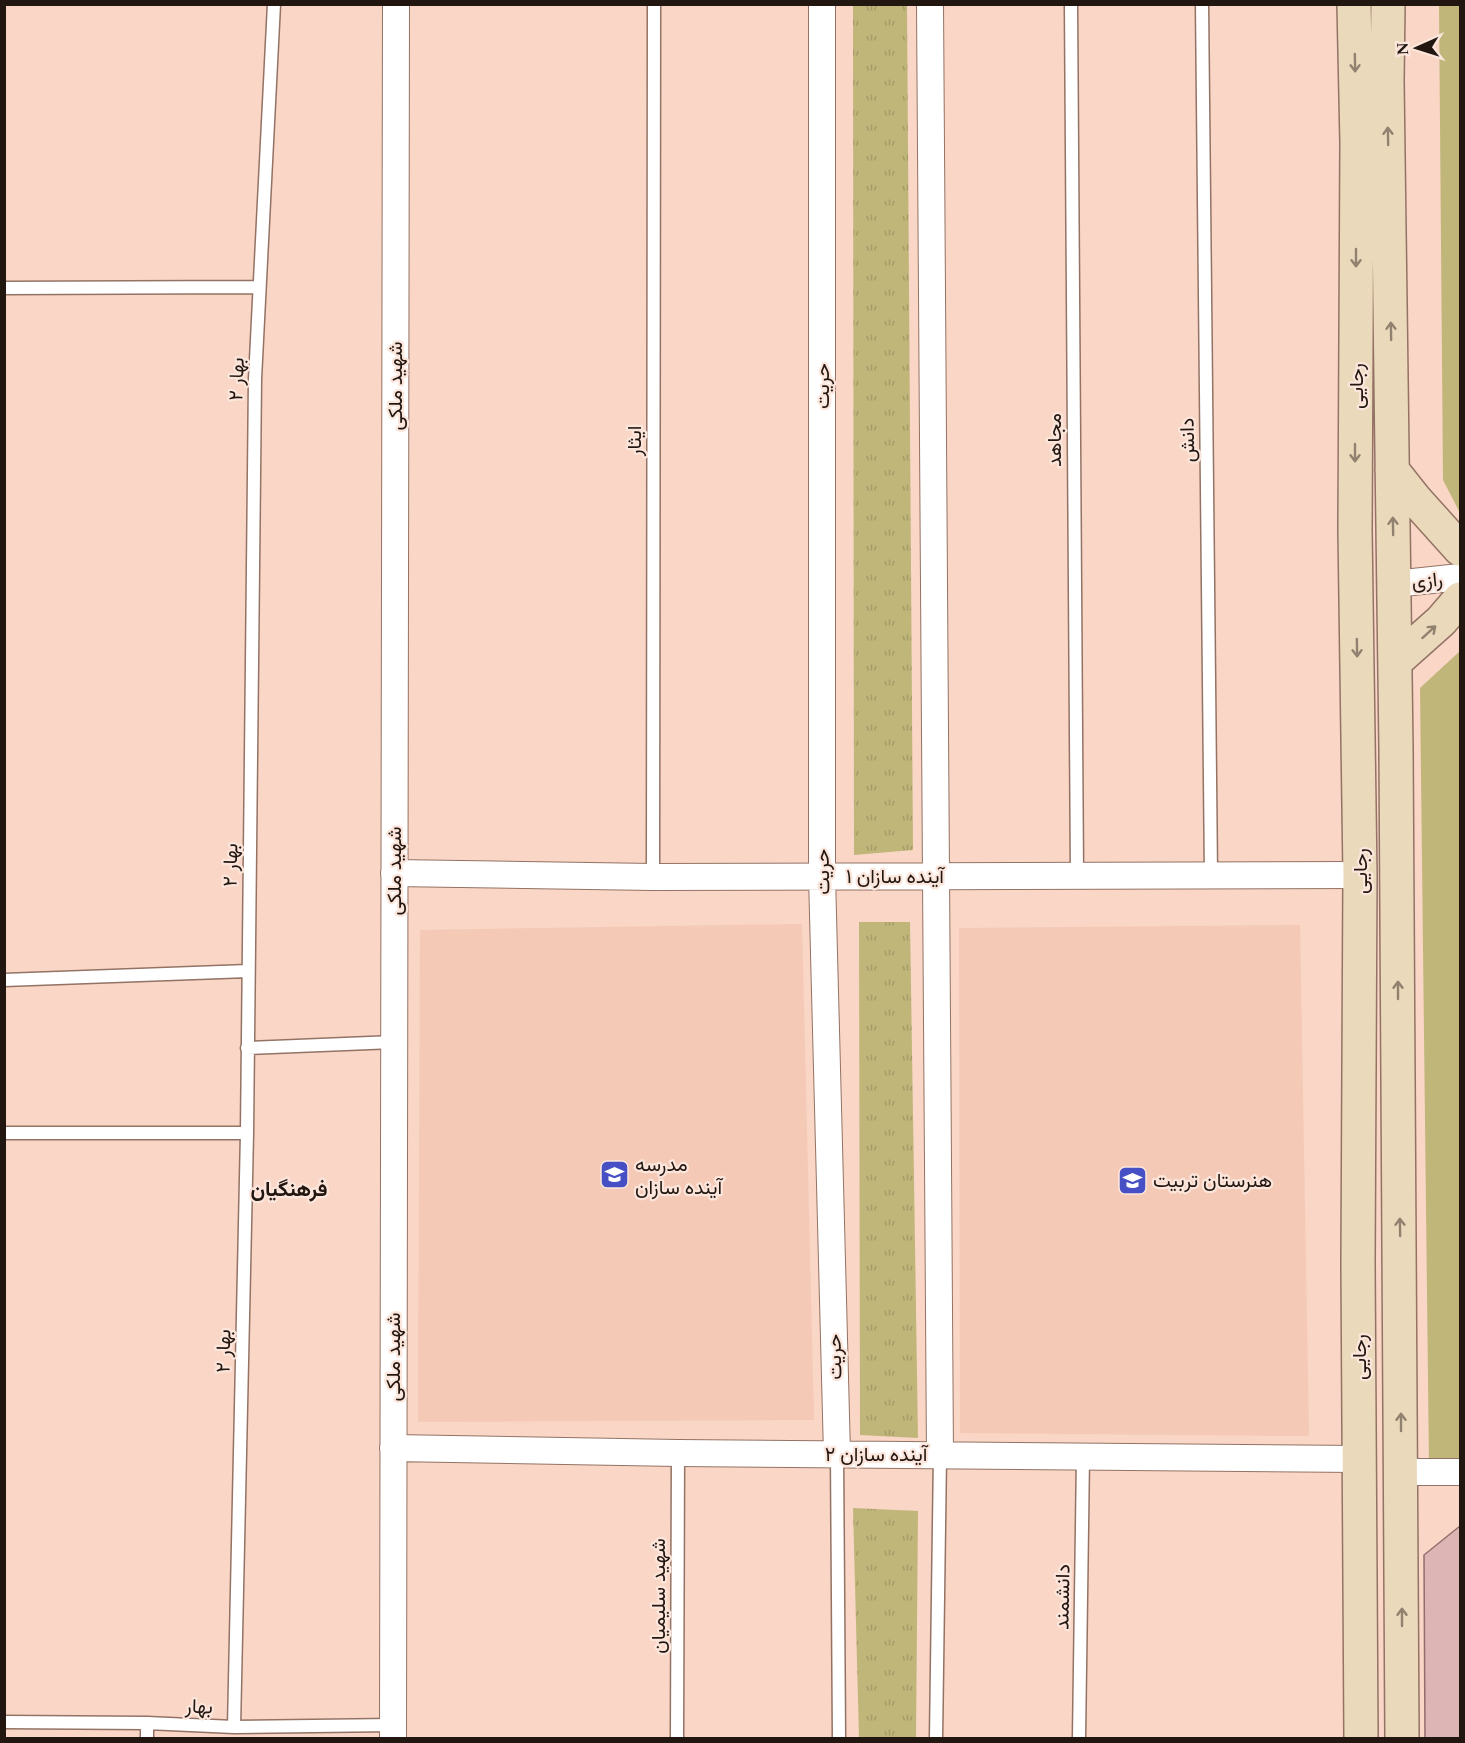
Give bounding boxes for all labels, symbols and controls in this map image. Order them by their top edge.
north arrow [1387,18,1447,78]
text: N [1391,42,1415,56]
one-way arrow [1349,52,1361,72]
one-way arrow [1382,126,1394,146]
one-way arrow [1350,247,1362,267]
one-way arrow [1385,321,1396,341]
street label: شهید ملکی [381,342,411,430]
street label: بهار ۲ [221,357,253,401]
street label: حریت [808,363,838,409]
street label: رجایی [1342,363,1372,409]
street label: مجاهد [1040,413,1070,467]
street label: دانش [1173,417,1203,463]
street label: ایثار [620,426,650,457]
one-way arrow [1349,442,1361,462]
one-way arrow [1388,516,1399,536]
street label: رازی [1410,564,1444,598]
one-way arrow [1421,625,1436,639]
one-way arrow [1351,637,1362,657]
street label: شهید ملکی [380,827,410,915]
street label: بهار ۲ [216,843,246,887]
street label: رجایی [1346,848,1376,894]
street label: حریت [808,849,838,895]
street label: آینده سازان ۱ [846,862,945,892]
one-way arrow [1392,981,1404,1001]
place label: مدرسه آینده سازان [635,1150,724,1203]
school or university icon: مدرسه آینده سازان [598,1159,630,1191]
school or university icon: هنرستان تربیت [1116,1164,1148,1196]
place label: هنرستان تربیت [1153,1166,1272,1196]
district label: فرهنگیان [250,1174,328,1206]
one-way arrow [1394,1218,1406,1238]
street label: شهید ملکی [379,1313,409,1401]
street label: بهار ۲ [209,1329,239,1373]
street label: حریت [820,1334,850,1380]
street label: رجایی [1345,1334,1375,1380]
one-way arrow [1395,1413,1407,1433]
street label: آینده سازان ۲ [825,1440,929,1470]
street label: شهید سلیمیان [644,1538,674,1654]
street label: دانشمند [1047,1564,1079,1630]
one-way arrow [1396,1608,1408,1628]
street label: بهار [183,1691,213,1722]

